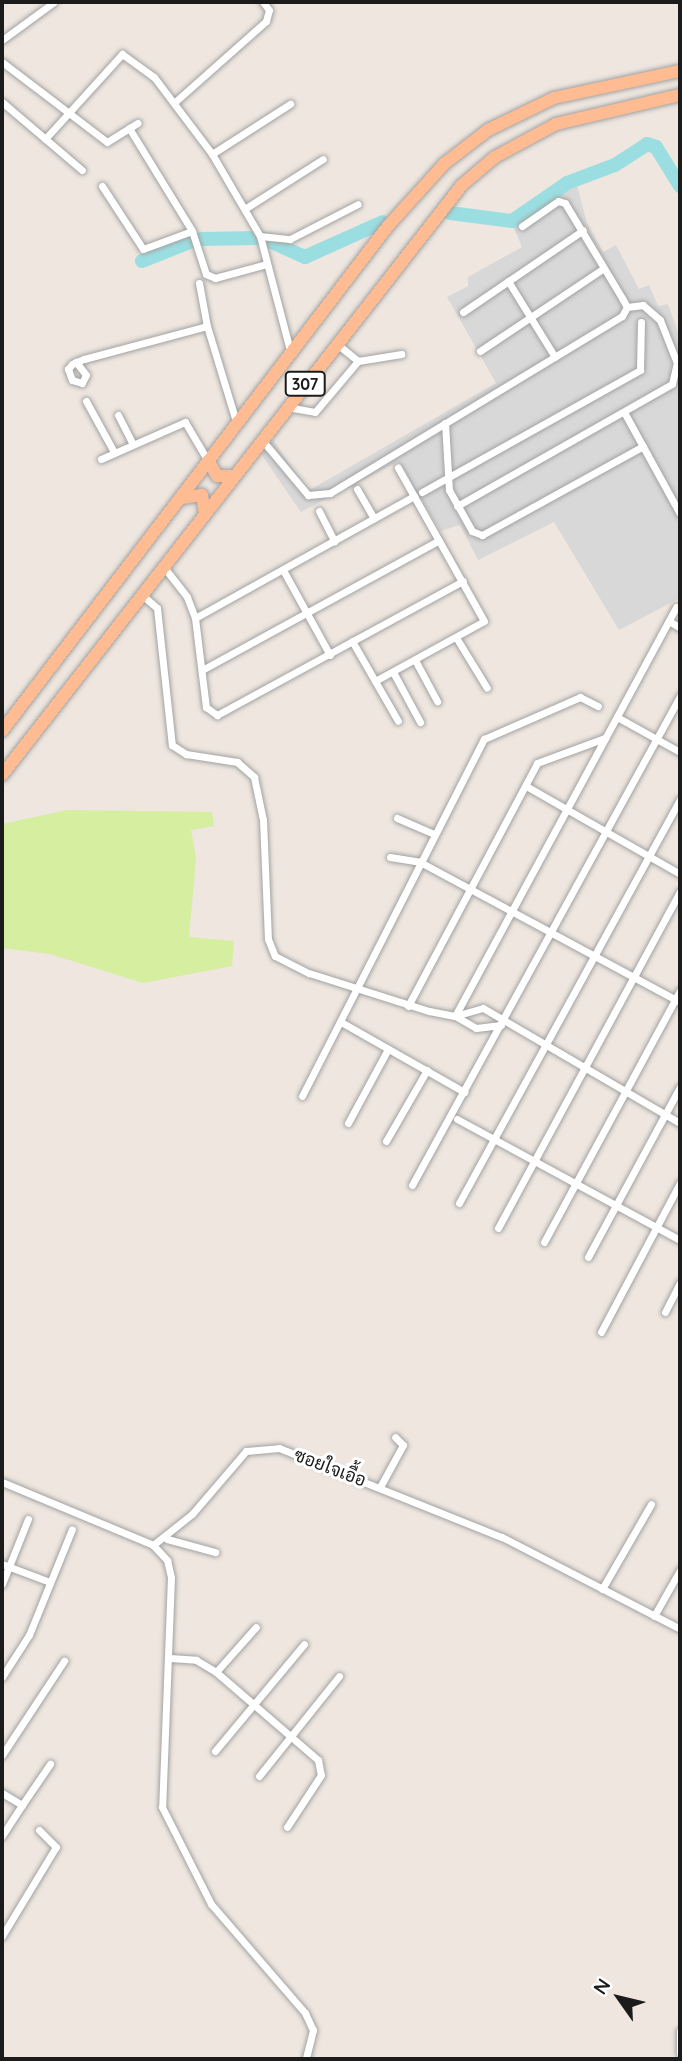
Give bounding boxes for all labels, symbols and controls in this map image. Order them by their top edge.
road number: 307 [284,372,326,396]
street label: ซอยใจเอื้อ [291,1444,369,1492]
north arrow [584,1963,654,2033]
text: N [588,1974,615,1999]

